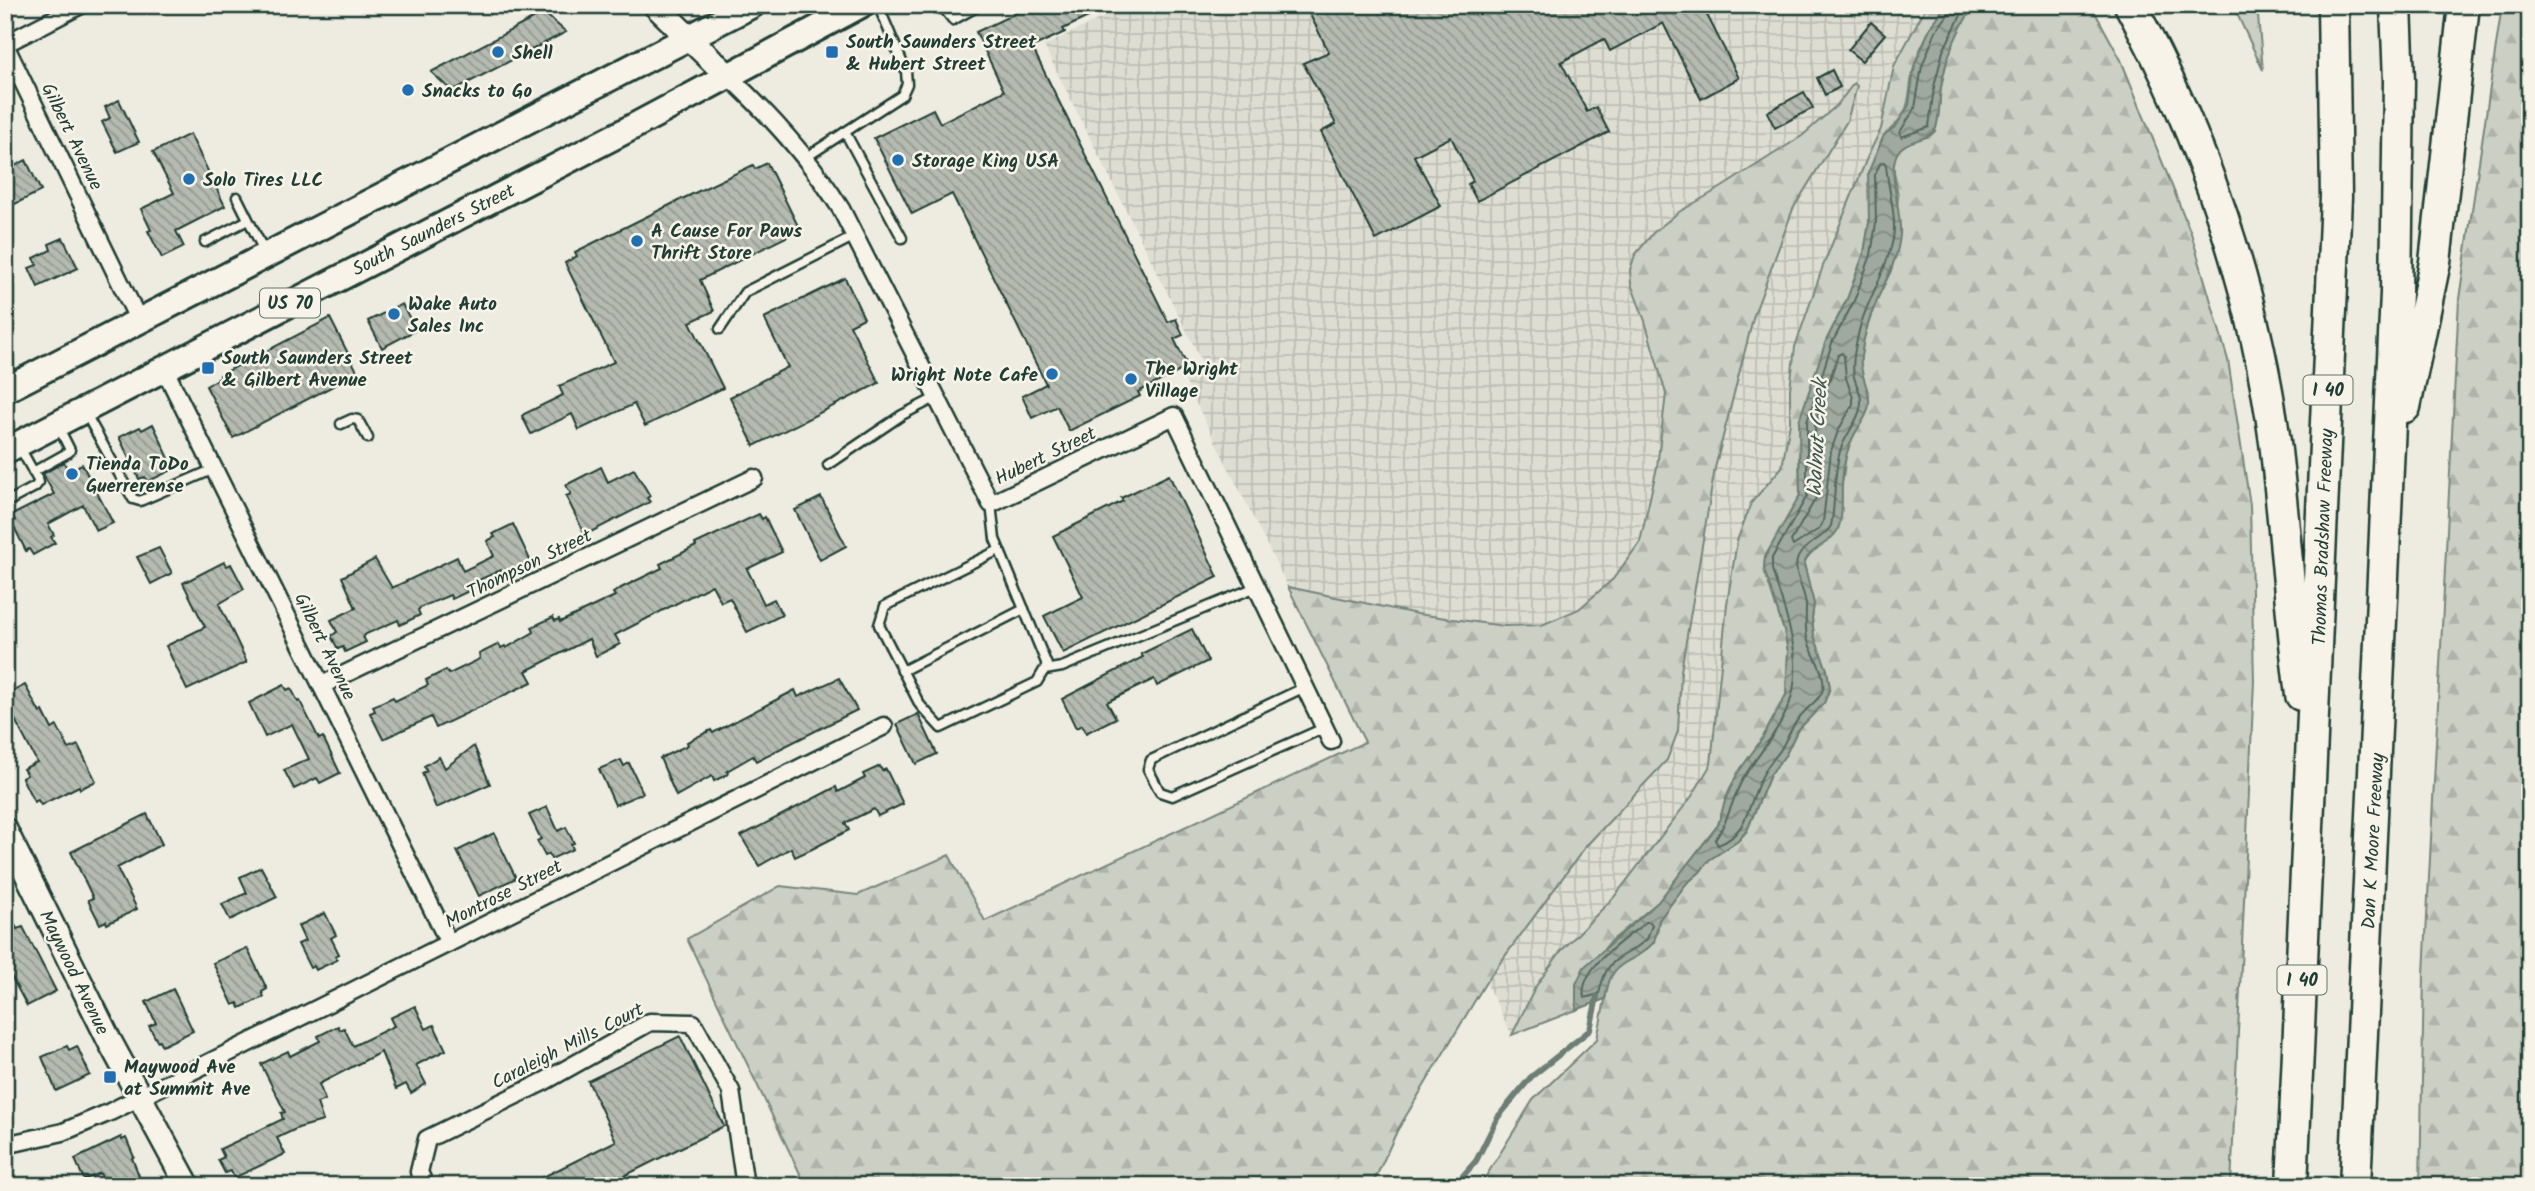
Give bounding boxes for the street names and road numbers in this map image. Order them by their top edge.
street label: Gilbert Avenue [32,78,110,196]
street label: South Saunders Street [347,176,521,285]
road number: US 70 [260,288,320,318]
road number: I 40 [2304,376,2352,404]
street label: Hubert Street [990,419,1102,494]
street label: Thomas Bradshaw Freeway [2305,427,2343,646]
street label: Thompson Street [462,521,598,608]
street label: Gilbert Avenue [285,588,363,706]
street label: Dan K Moore Freeway [2354,751,2394,930]
street label: Montrose Street [440,852,569,937]
street label: Maywood Avenue [30,905,117,1041]
road number: I 40 [2278,965,2326,995]
street label: Caraleigh Mills Court [487,995,650,1098]

